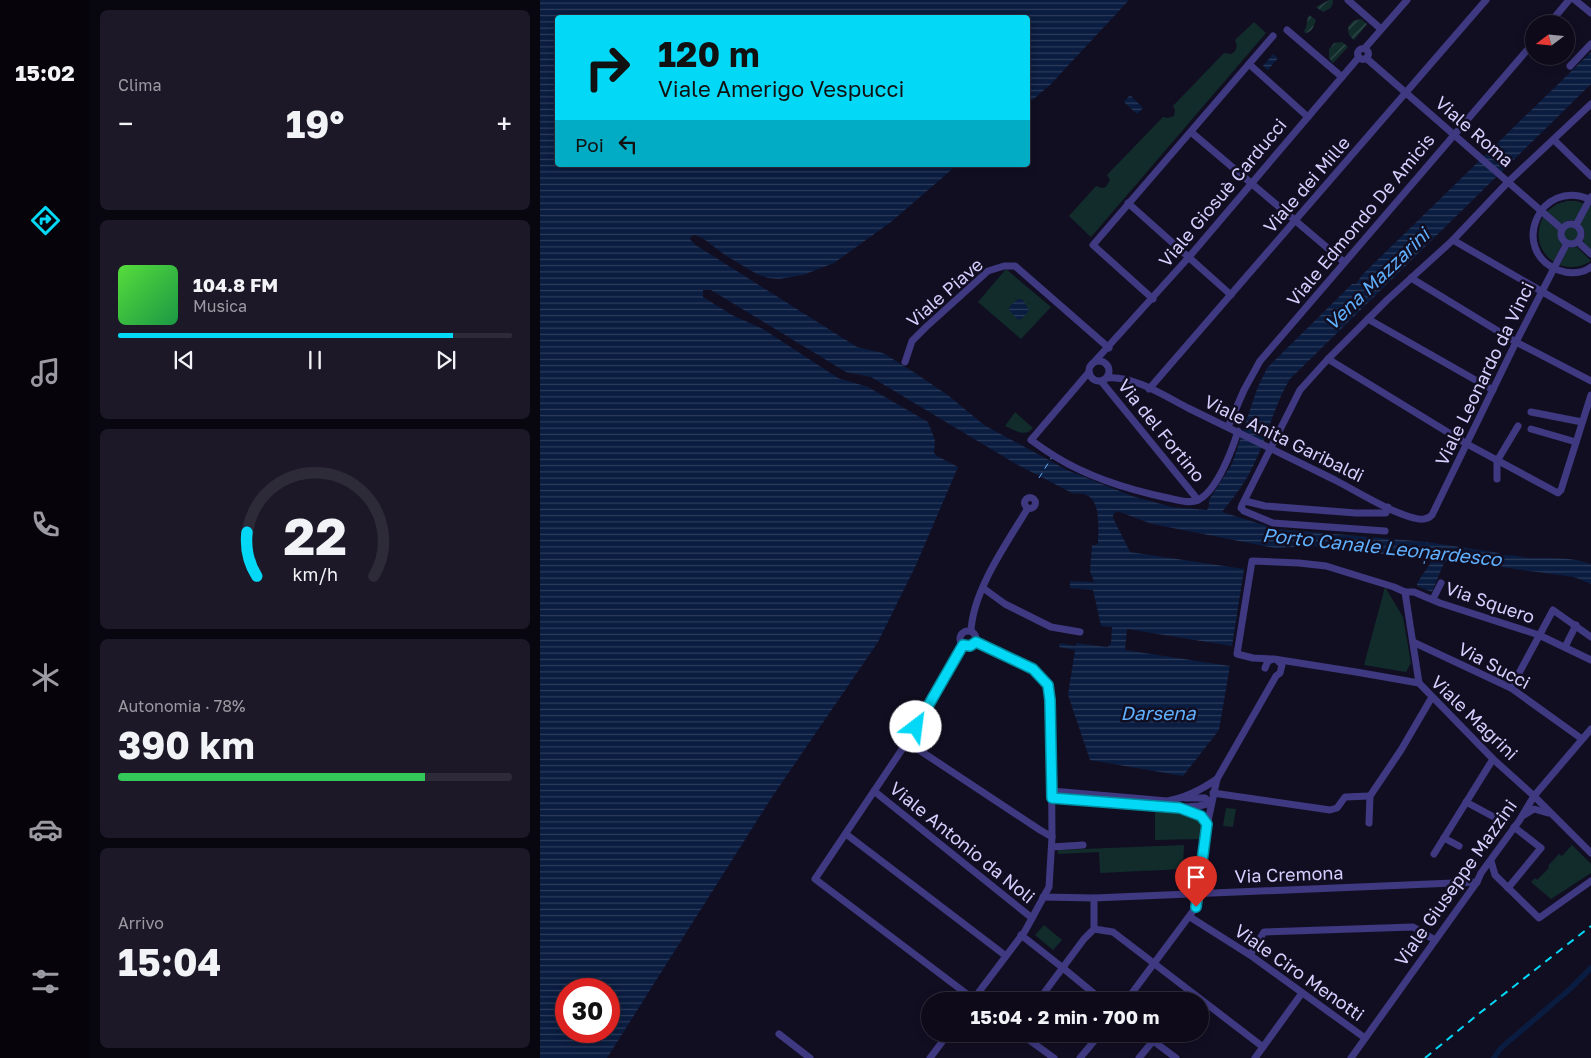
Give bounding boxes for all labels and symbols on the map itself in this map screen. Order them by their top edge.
north arrow [1525,15,1575,65]
street label: Viale Roma [1431,91,1518,171]
street label: Viale Giosuè Carducci [1154,114,1291,271]
street label: Viale Edmondo De Amicis [1282,129,1439,310]
street label: Viale dei Mille [1258,132,1354,237]
water label: Vena Mazzarini [1320,222,1435,334]
street label: Viale Piave [902,253,987,331]
street label: Viale Leonardo da Vinci [1430,278,1538,469]
street label: Via del Fortino [1114,375,1210,486]
street label: Viale Anita Garibaldi [1201,390,1368,486]
water label: Porto Canale Leonardesco [1261,523,1504,571]
street label: Via Squero [1443,576,1538,628]
street label: Via Succi [1455,637,1534,693]
street label: Viale Magrini [1427,670,1523,764]
position arrow [889,700,941,752]
water label: Darsena [1121,701,1197,724]
street label: Viale Antonio da Noli [886,777,1040,908]
street label: Viale Giuseppe Mazzini [1389,795,1521,970]
pin [1175,856,1217,907]
street label: Via Cremona [1234,861,1344,887]
street label: Viale Ciro Menotti [1230,919,1369,1025]
speed limit sign: 30 [555,978,620,1043]

